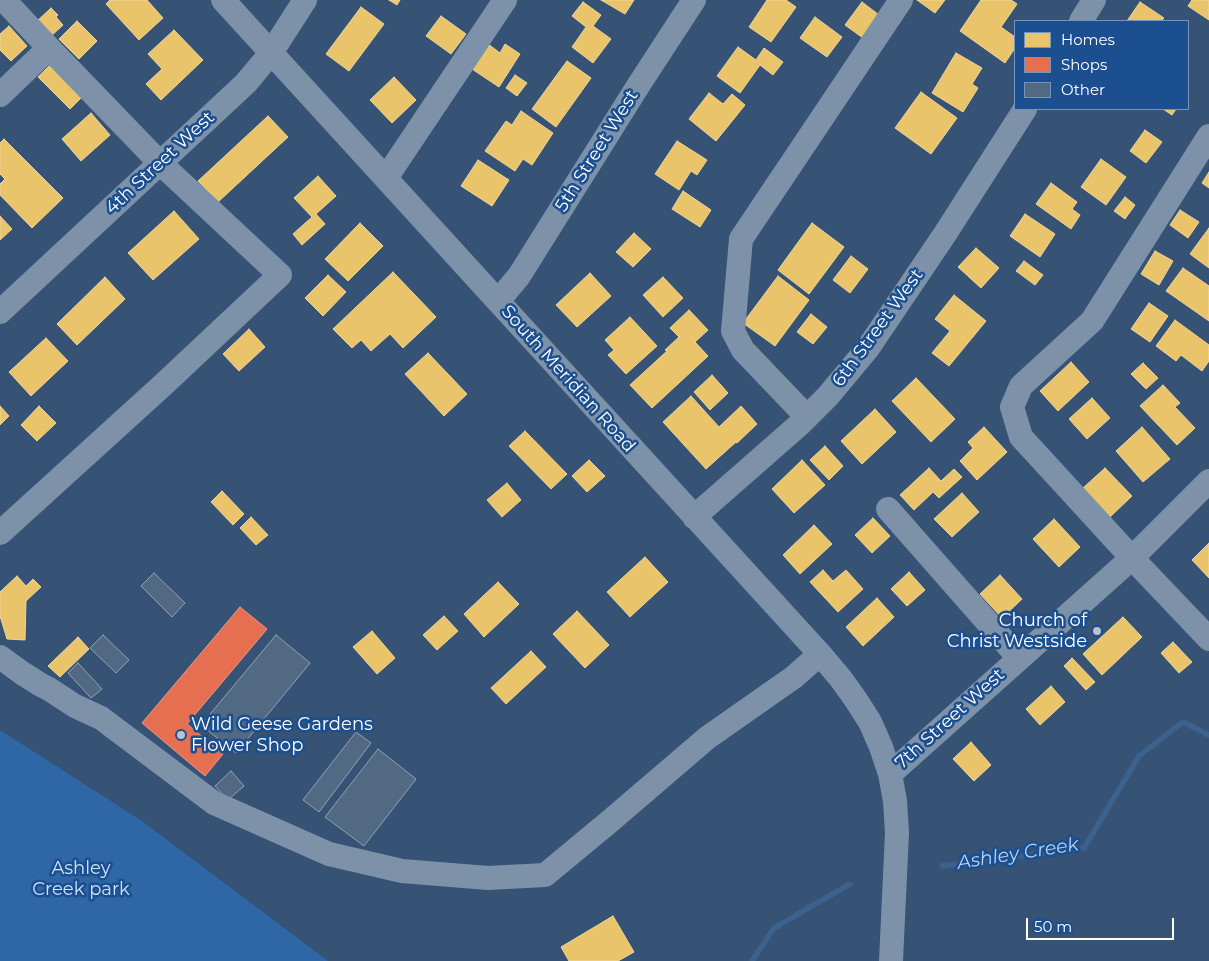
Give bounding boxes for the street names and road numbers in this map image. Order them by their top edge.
street label: 5th Street West [551,86,643,216]
street label: 4th Street West [101,107,219,219]
street label: 6th Street West [828,265,928,391]
street label: South Meridian Road [496,301,640,457]
street label: 7th Street West [891,664,1009,774]

